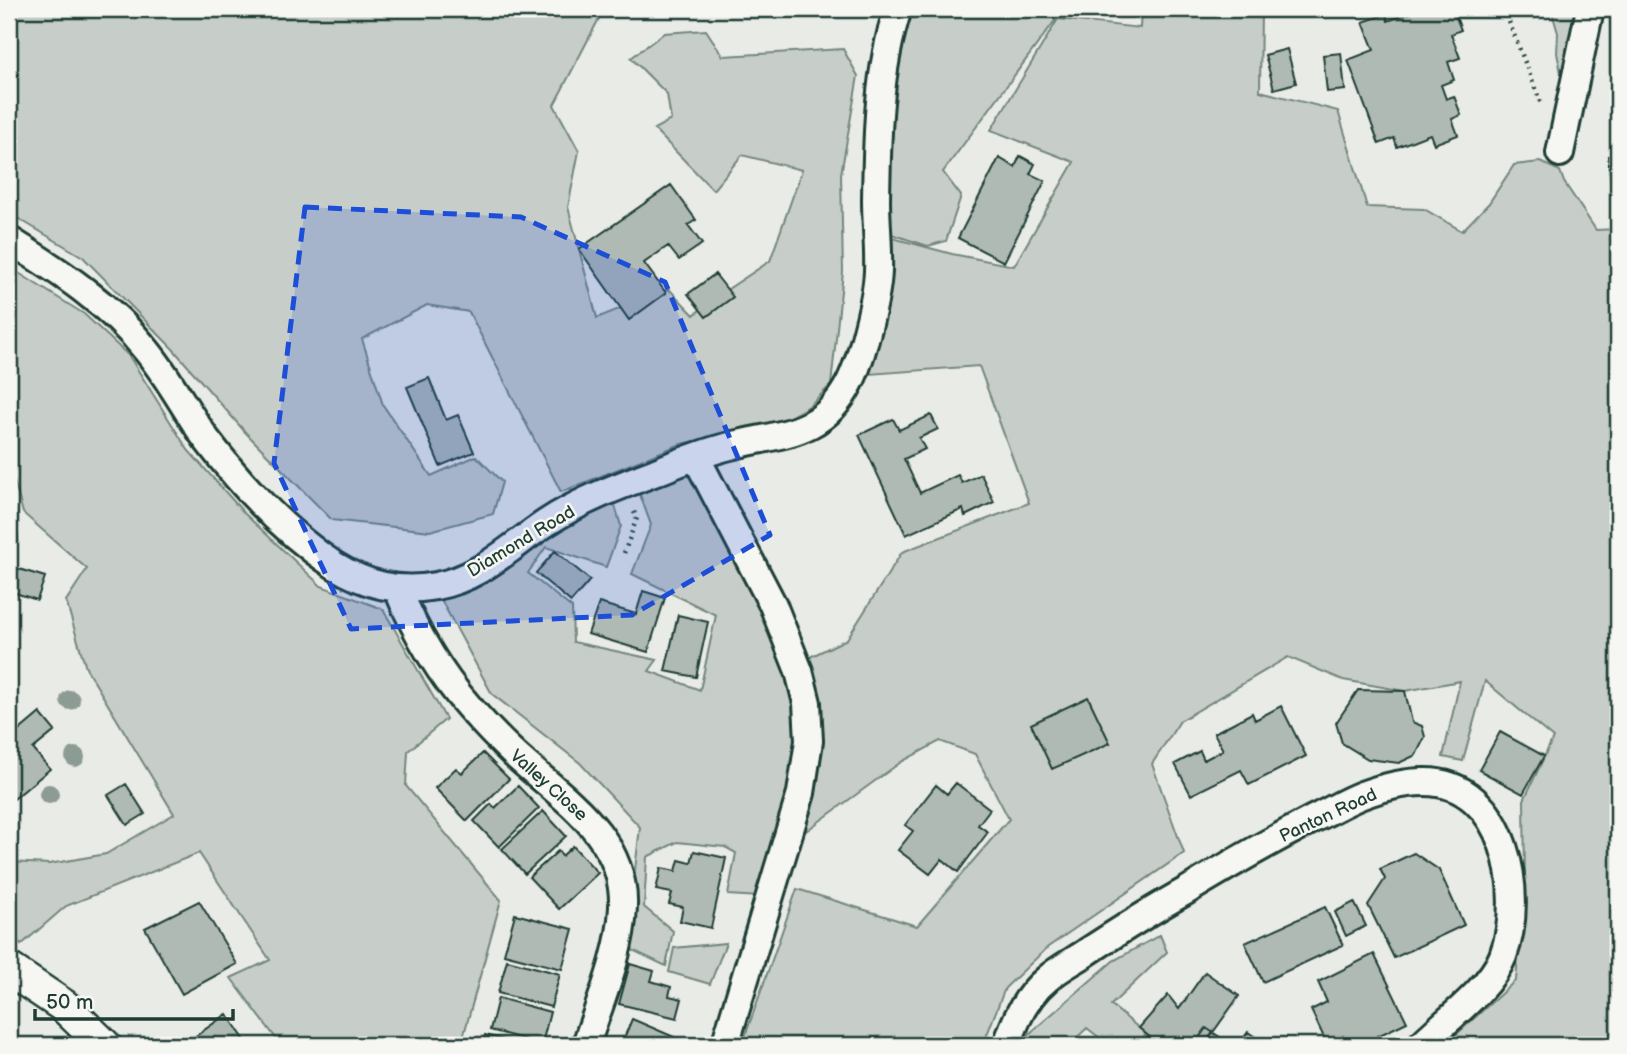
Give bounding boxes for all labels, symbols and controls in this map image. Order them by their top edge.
street label: Diamond Road [464,501,579,582]
street label: Valley Close [506,745,592,826]
street label: Panton Road [1276,784,1380,847]
scale bar [35,977,233,1021]
text: 50 m [46,990,93,1015]

